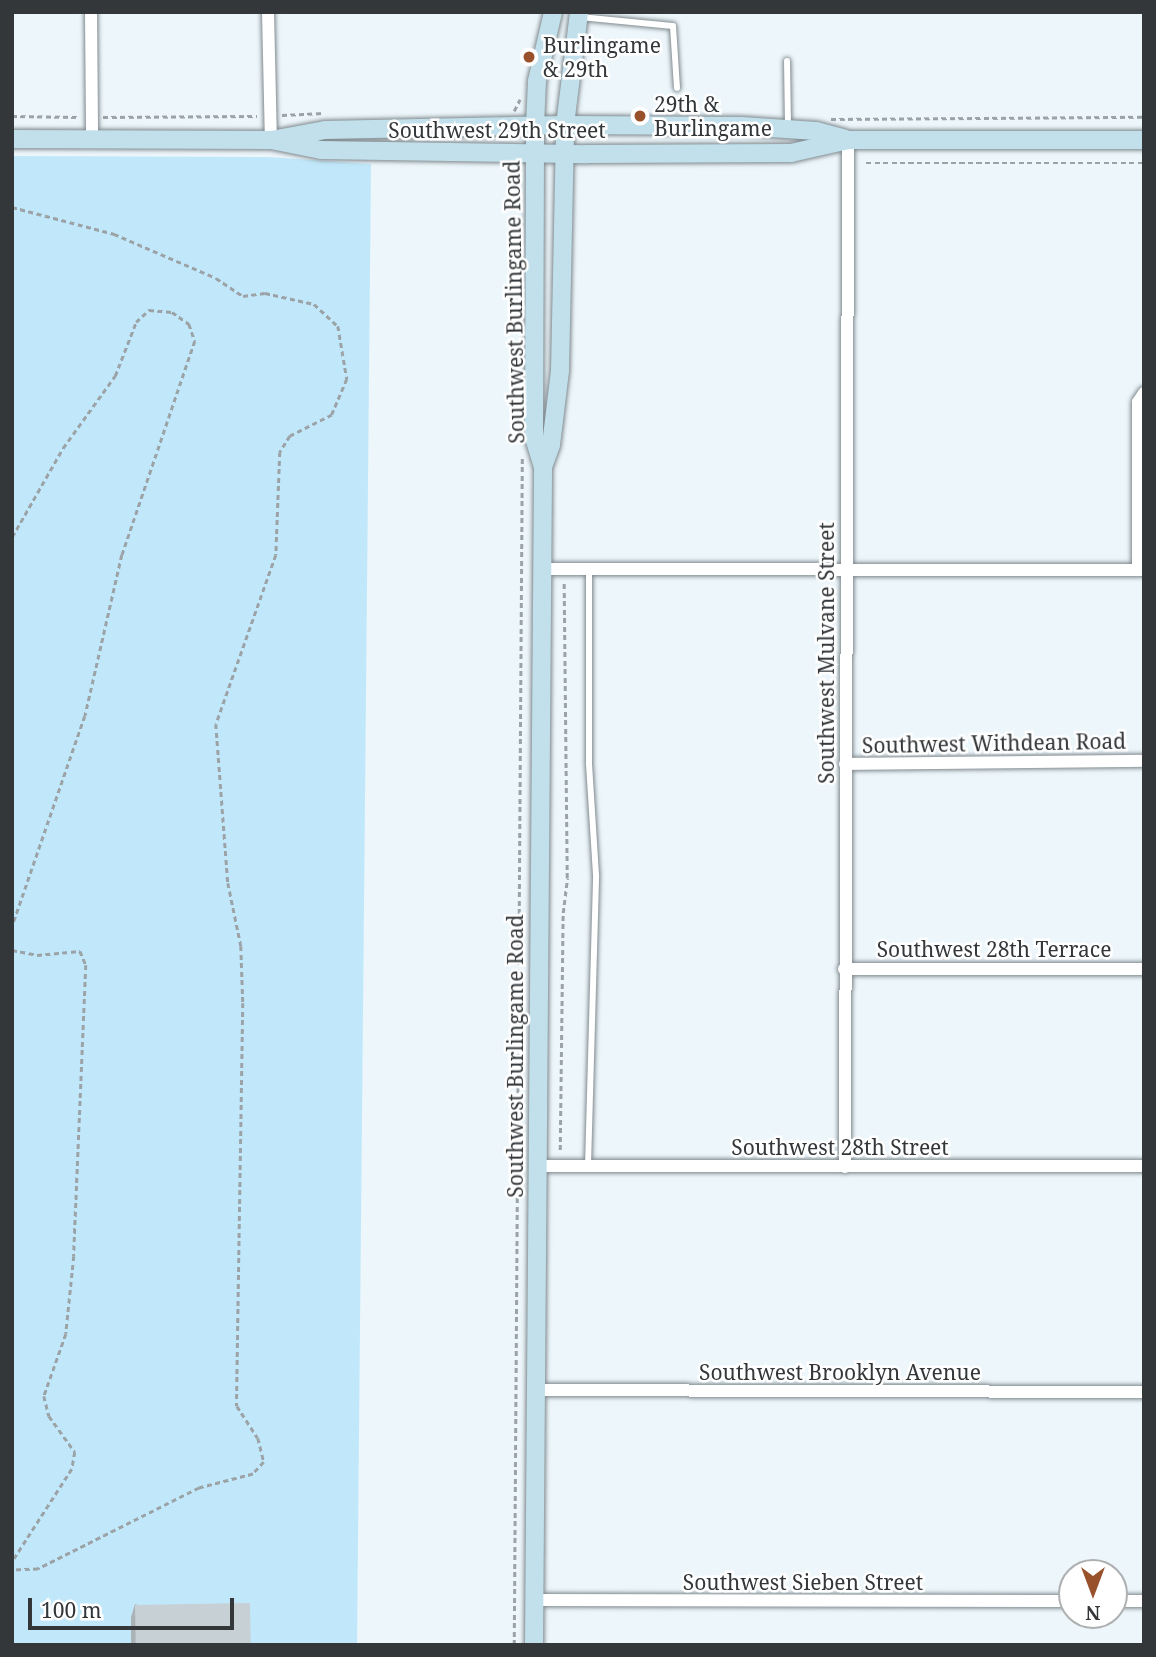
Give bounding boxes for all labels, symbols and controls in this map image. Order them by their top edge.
place label: Burlingame & 29th [543,32,661,82]
marker: Burlingame & 29th [521,49,537,65]
place label: 29th & Burlingame [654,91,772,141]
marker: 29th & Burlingame [632,108,648,124]
street label: Southwest 29th Street [388,117,606,143]
street label: Southwest Burlingame Road [499,160,529,444]
street label: Southwest Mulvane Street [813,522,839,784]
street label: Southwest Withdean Road [862,728,1126,758]
street label: Southwest Burlingame Road [502,914,528,1198]
street label: Southwest 28th Terrace [877,936,1111,962]
street label: Southwest 28th Street [731,1134,949,1160]
street label: Southwest Brooklyn Avenue [699,1359,981,1385]
north arrow [1058,1559,1128,1629]
street label: Southwest Sieben Street [683,1569,923,1595]
scale bar [32,1584,238,1628]
text: 100 m [41,1596,102,1624]
text: N [1086,1600,1101,1626]

